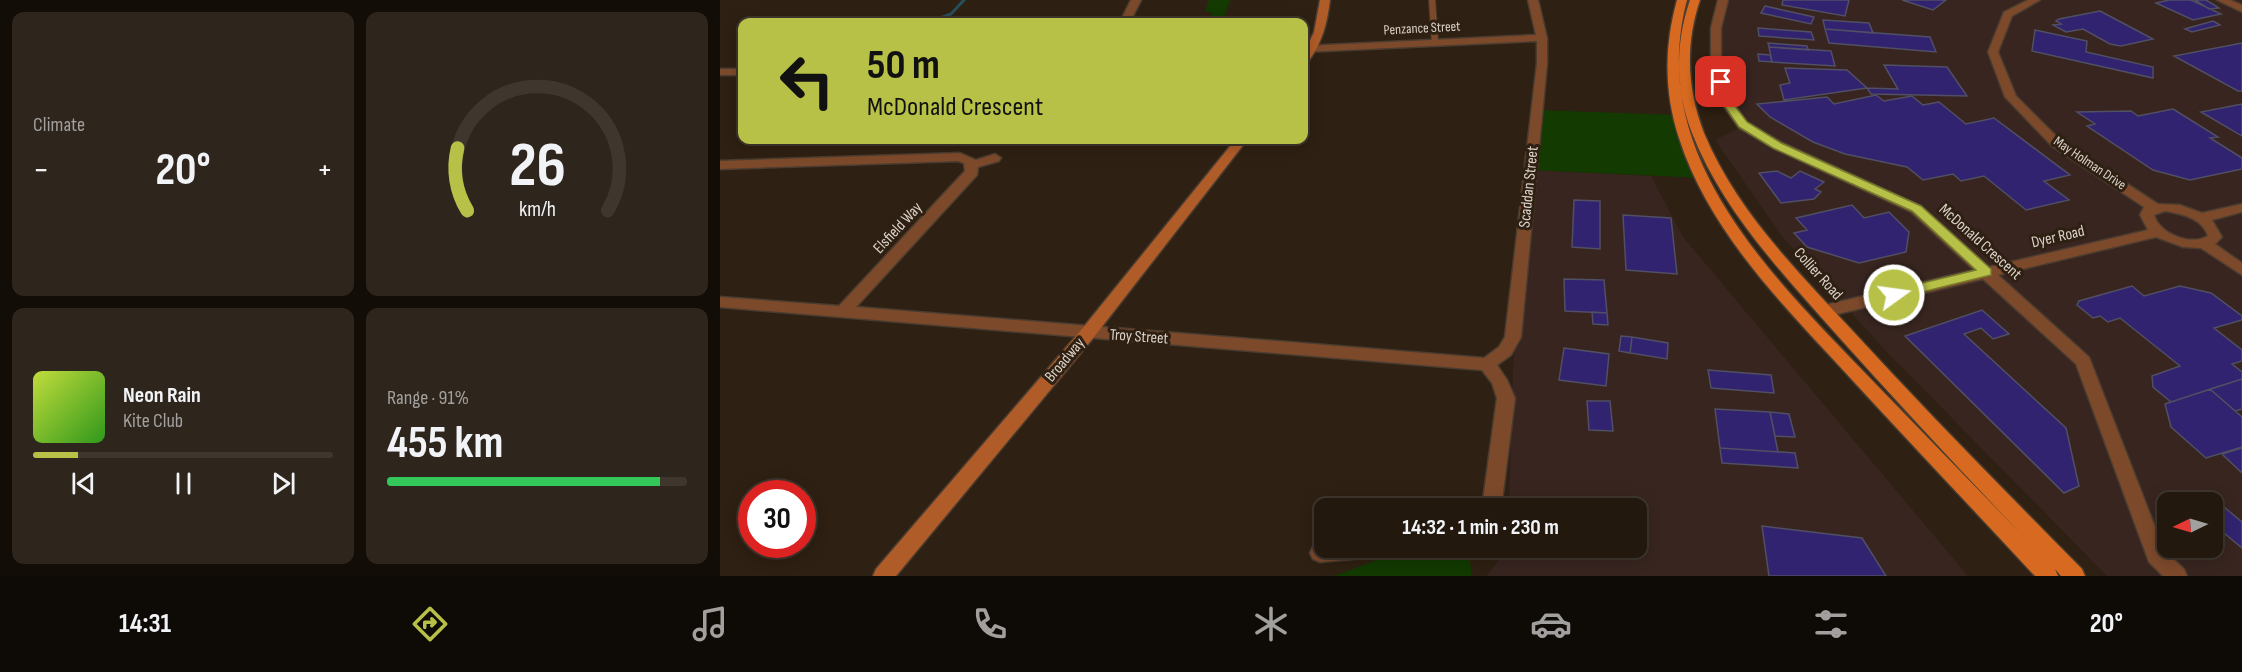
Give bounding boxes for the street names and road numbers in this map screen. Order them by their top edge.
street label: Penzance Street [1383,17,1461,39]
street label: May Holman Drive [2051,133,2129,193]
street label: Scaddan Street [1515,145,1543,229]
street label: Elsfield Way [870,198,926,258]
street label: McDonald Crescent [1935,200,2025,284]
street label: Dyer Road [2030,222,2086,252]
street label: Collier Road [1790,244,1846,304]
street label: Troy Street [1109,325,1169,349]
street label: Broadway [1041,334,1089,386]

